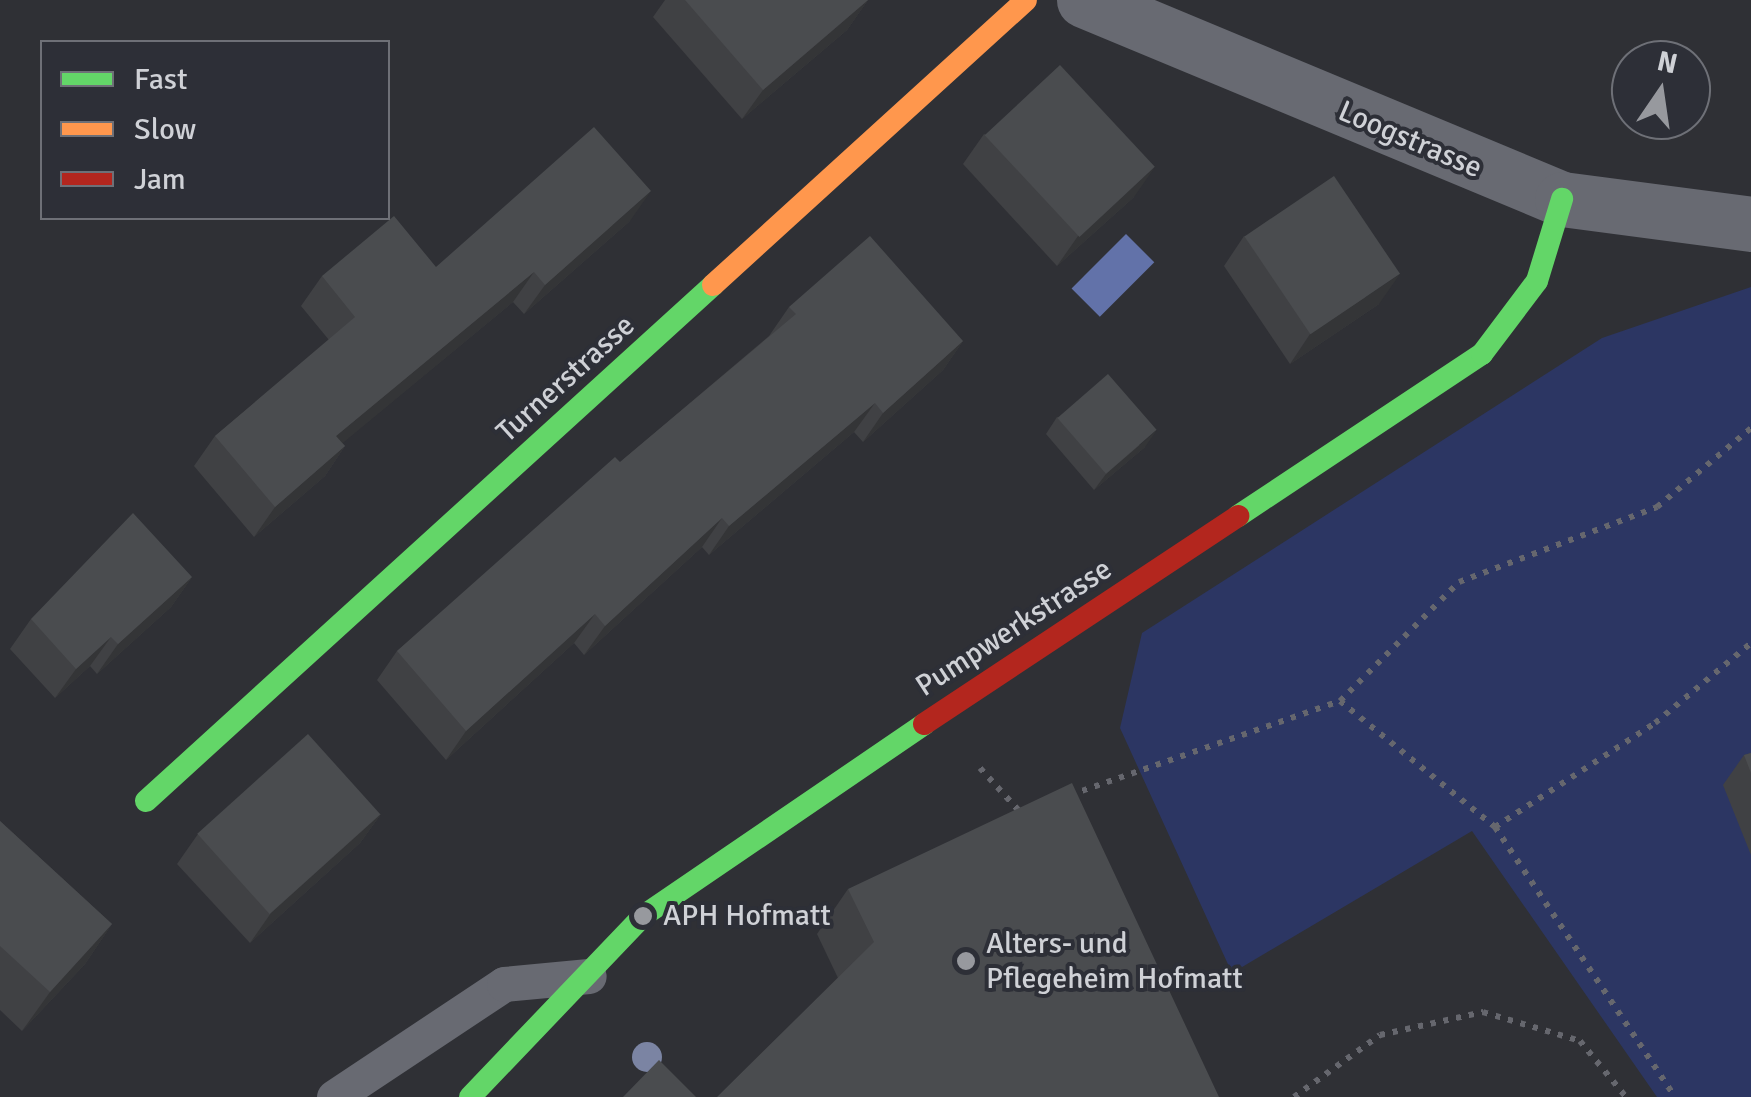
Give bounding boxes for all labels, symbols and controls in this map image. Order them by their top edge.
legend [40,40,390,220]
north arrow [1611,40,1711,140]
text: N [1654,44,1681,81]
text: Fast [134,61,187,98]
street label: Loogstrasse [1333,94,1487,186]
text: Slow [134,111,196,148]
text: Jam [134,161,186,198]
street label: Turnerstrasse [490,308,642,450]
street label: Pumpwerkstrasse [909,551,1119,705]
place label: APH Hofmatt [663,898,831,934]
marker: APH Hofmatt [632,905,654,927]
place label: Alters- und Pflegeheim Hofmatt [986,926,1243,996]
marker: Alters- und Pflegeheim Hofmatt [955,950,977,972]

